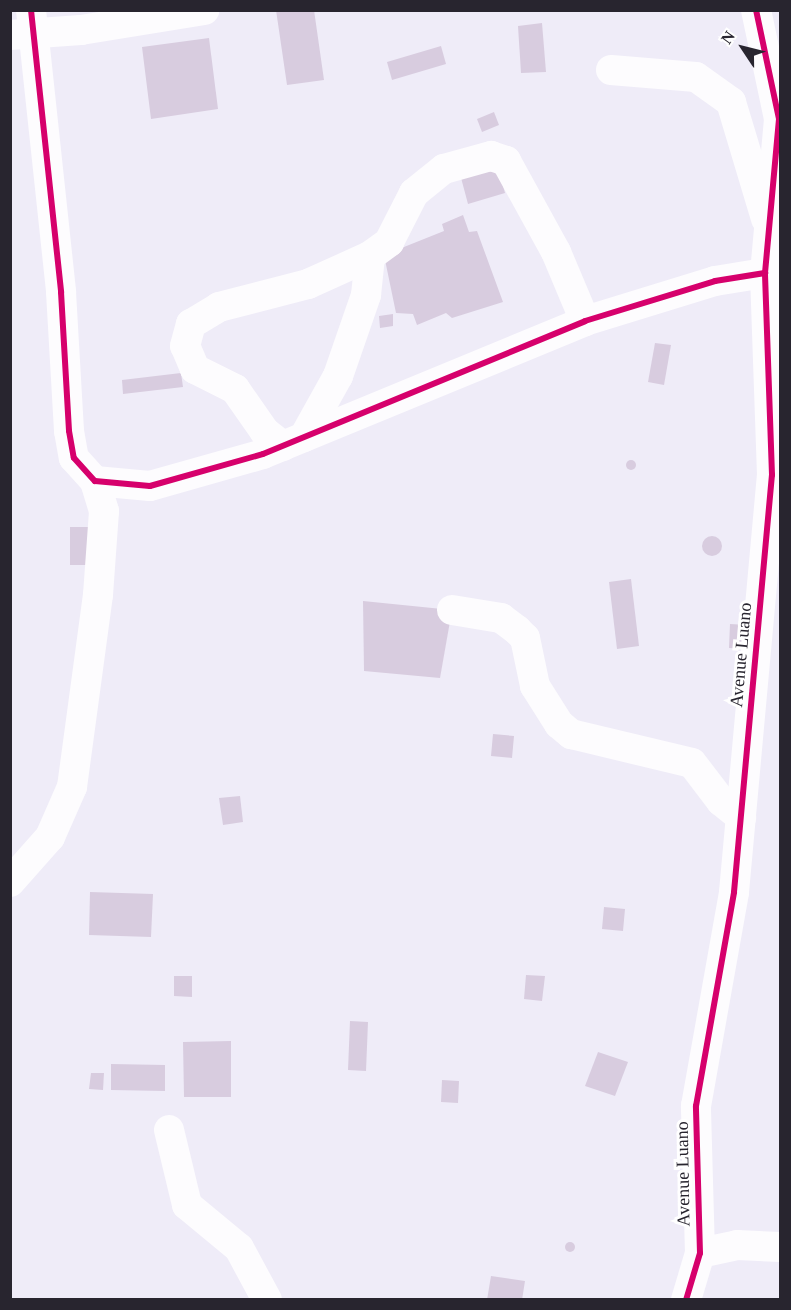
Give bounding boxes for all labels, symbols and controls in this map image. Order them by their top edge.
north arrow [713,18,773,78]
text: N [718,28,738,47]
street label: Avenue Luano [726,602,756,708]
street label: Avenue Luano [671,1121,695,1227]

